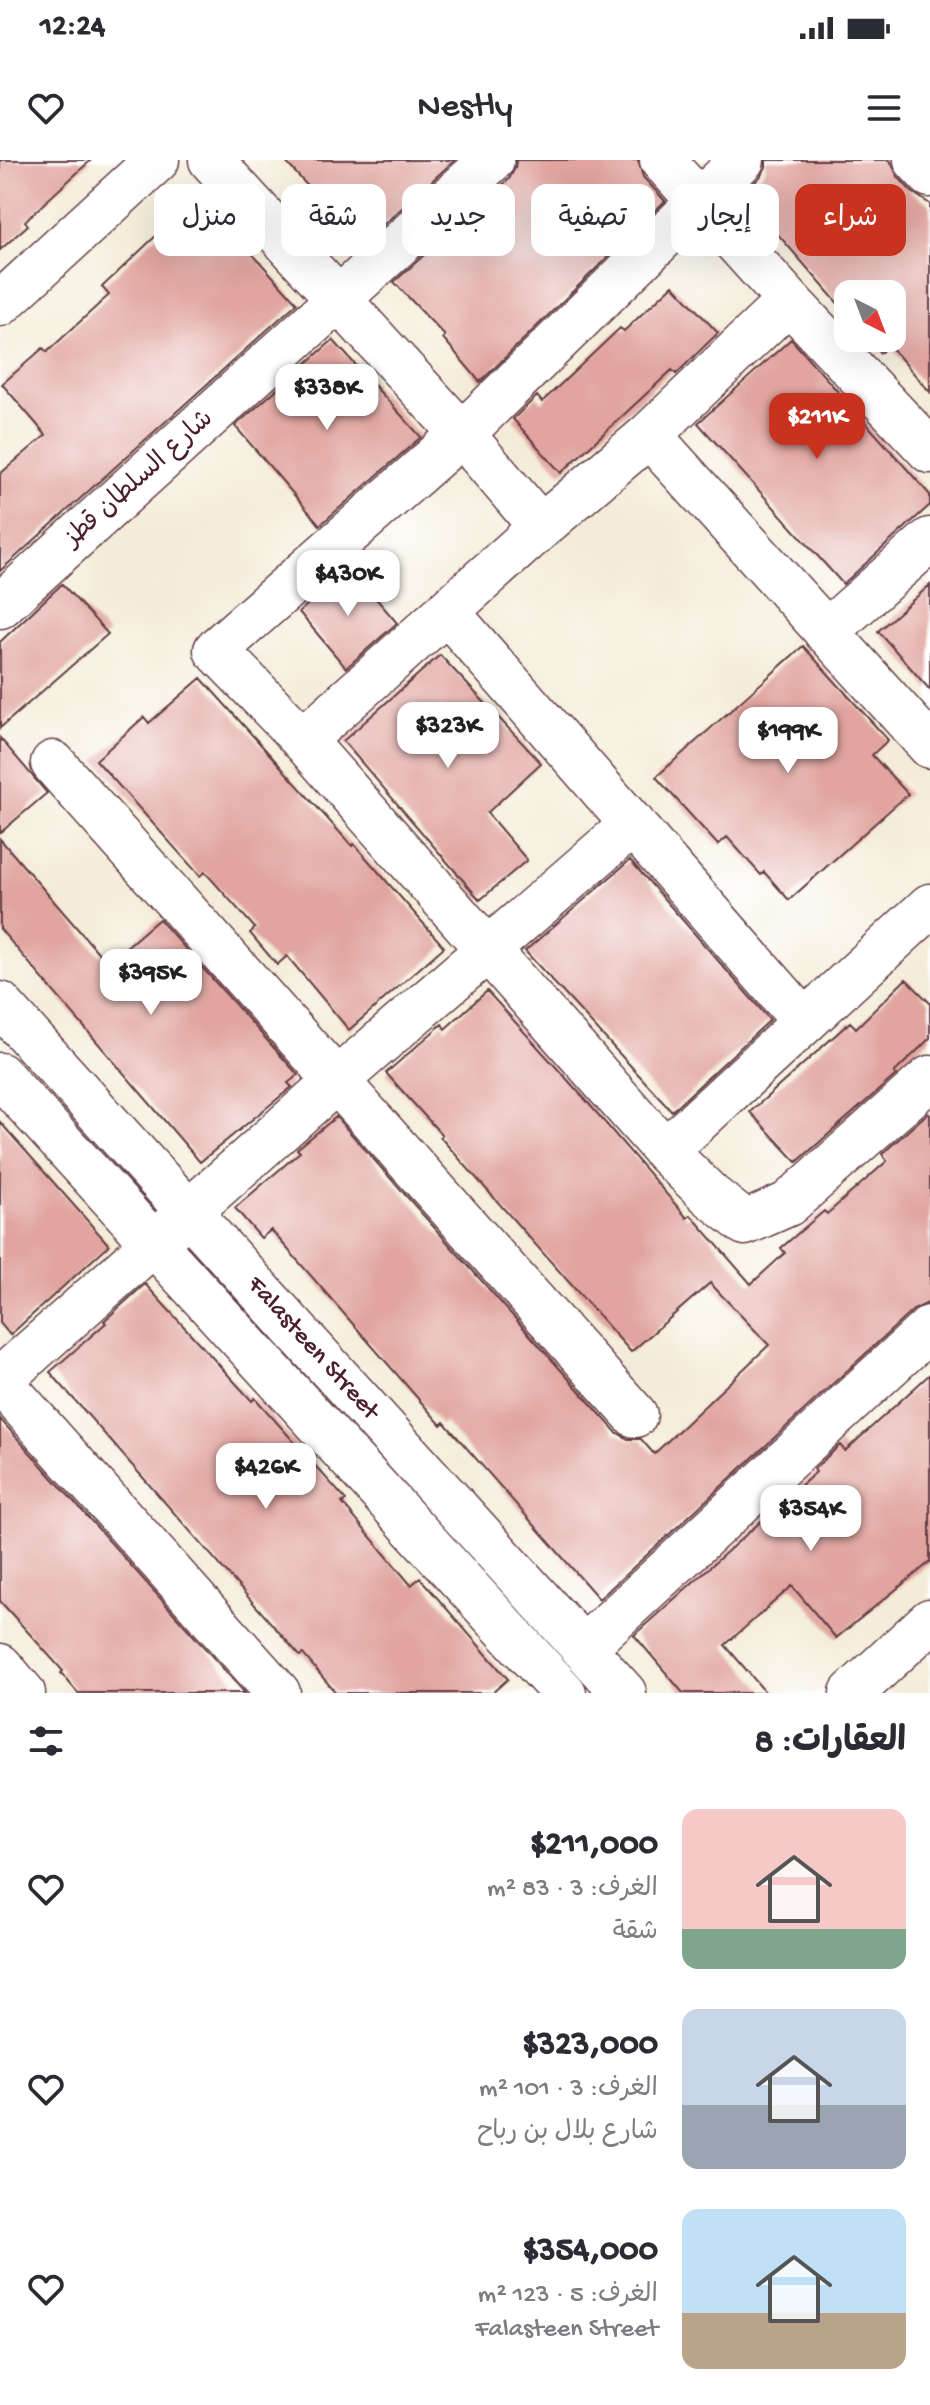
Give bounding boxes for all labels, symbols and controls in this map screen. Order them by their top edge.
text: 12:24 [40,11,105,46]
icon: heart [24,86,68,130]
icon: menu [862,86,906,130]
text: Nestly [417,87,513,130]
chip: منزل [154,184,265,256]
chip: شقة [281,184,386,256]
chip: جديد [402,184,515,256]
chip: تصفية [531,184,655,256]
chip: إيجار [671,184,779,256]
chip: شراء [795,184,906,256]
north arrow [834,280,906,352]
map controls [834,280,906,352]
pin: $338K [271,364,383,432]
text: $338K [293,374,361,405]
pin: $211K [761,393,873,461]
text: $211K [787,403,847,434]
street label: شارع السلطان قطز [57,405,221,557]
pin: $430K [292,550,404,618]
text: $430K [315,560,381,591]
pin: $323K [392,702,504,770]
pin: $199K [732,707,844,775]
text: $323K [415,712,481,743]
text: $199K [757,717,819,748]
pin: $395K [95,949,207,1017]
text: $395K [118,959,184,990]
street label: Falasteen Street [239,1270,386,1429]
pin: $426K [210,1443,322,1511]
text: $426K [234,1453,298,1484]
pin: $354K [755,1485,867,1553]
text: $354K [778,1495,844,1526]
icon: filters [24,1719,68,1763]
text: العقارات: 8 [755,1724,906,1764]
text: $211,000 [530,1826,658,1866]
icon: home [746,1841,842,1937]
icon: heart [24,1867,68,1911]
text: الغرف: 3 · 83 m² [487,1875,658,1906]
text: شقة [613,1918,658,1949]
text: $323,000 [522,2026,658,2066]
icon: home [746,2041,842,2137]
icon: heart [24,2067,68,2111]
text: الغرف: 3 · 101 m² [479,2075,658,2106]
text: شارع بلال بن رباح [477,2118,658,2149]
text: $354,000 [523,2232,658,2272]
icon: home [746,2241,842,2337]
icon: heart [24,2267,68,2311]
text: الغرف: 5 · 123 m² [478,2281,658,2312]
text: Falasteen Street [475,2315,658,2346]

